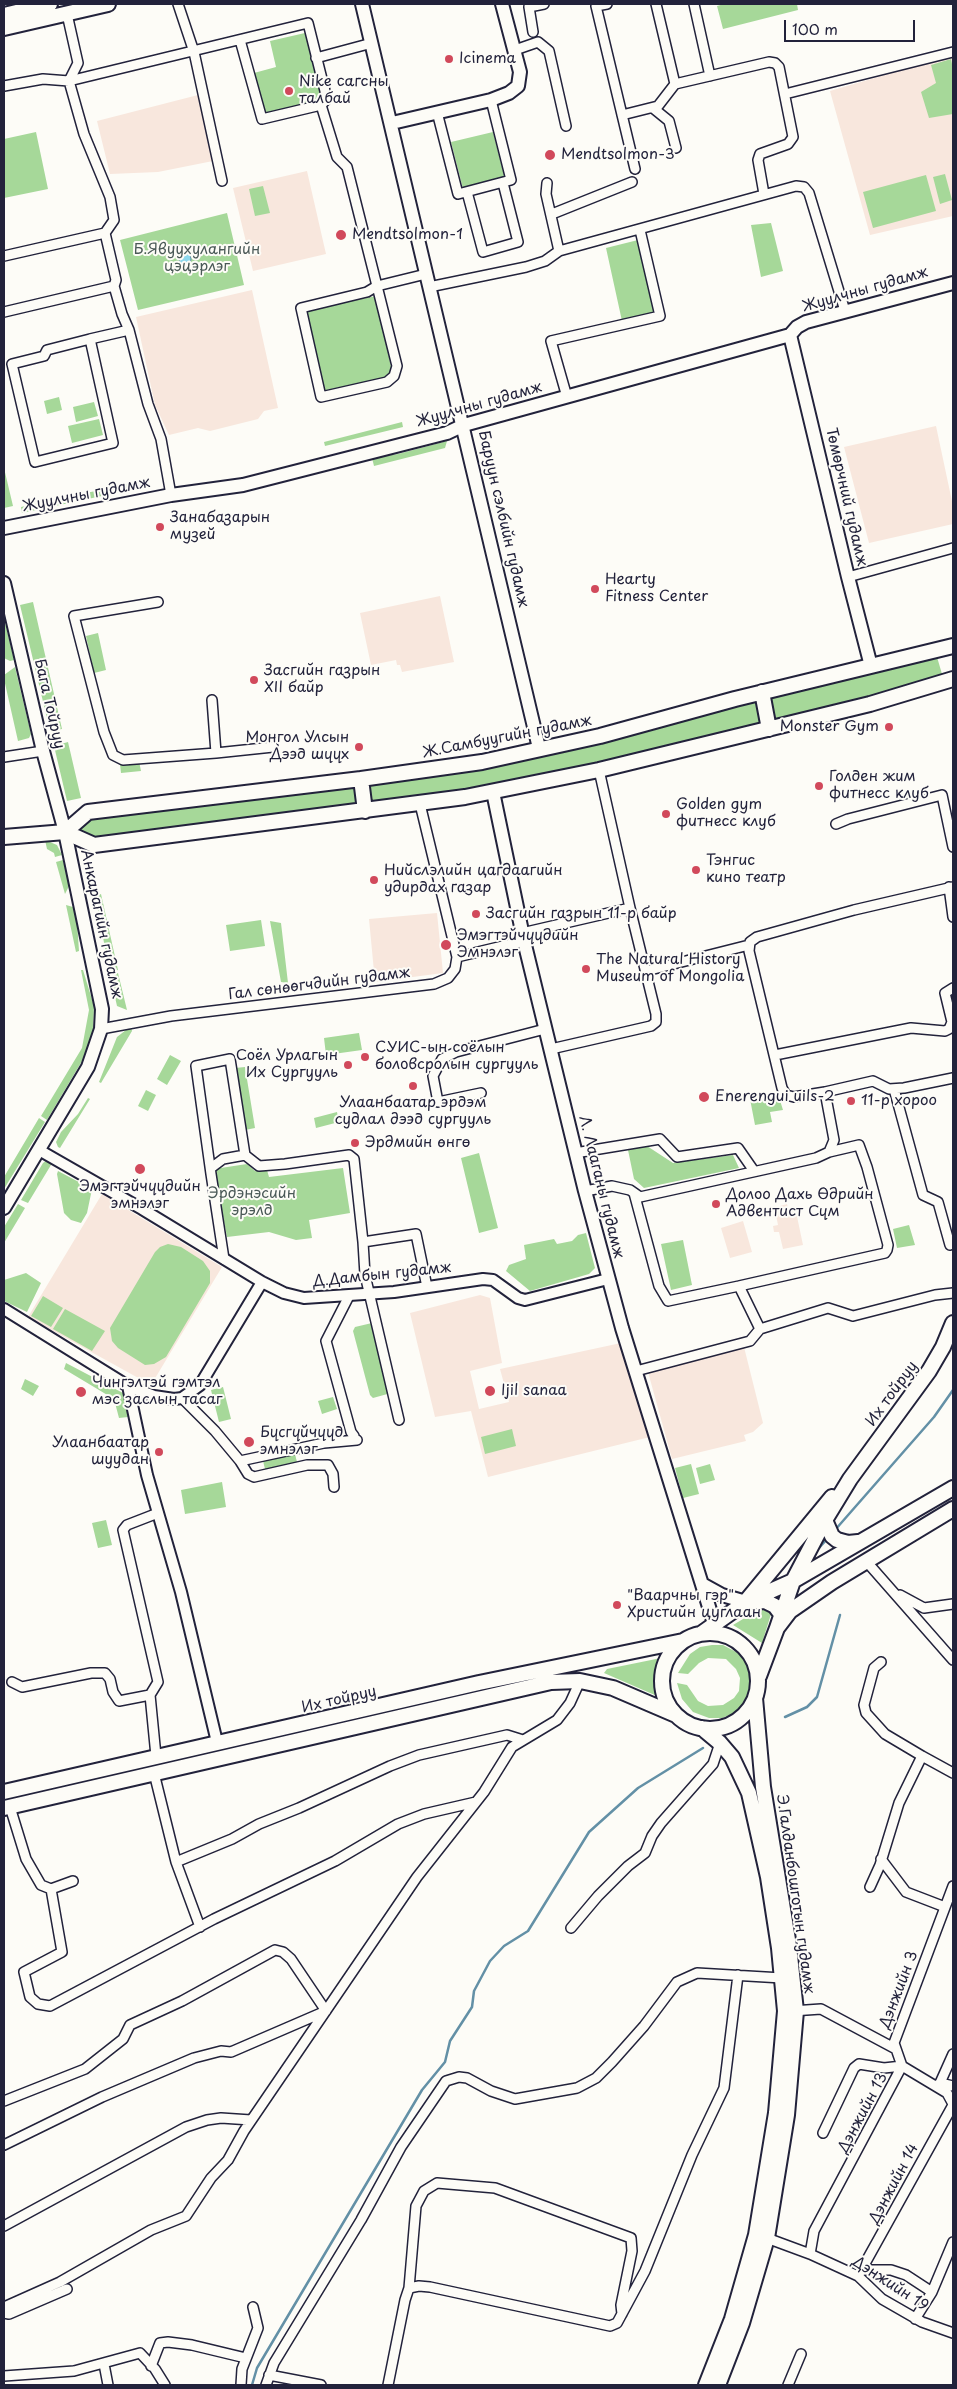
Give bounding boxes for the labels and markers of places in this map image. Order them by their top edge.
place label: Icinema [459,50,516,68]
marker: Icinema [443,53,455,65]
place label: Nike сагсны талбай [299,73,389,108]
marker: Nike сагсны талбай [283,85,295,97]
place label: Mendtsolmon-3 [561,146,675,164]
marker: Mendtsolmon-3 [543,148,557,162]
place label: Mendtsolmon-1 [352,226,463,244]
marker: Mendtsolmon-1 [334,228,348,242]
place label: Занабазарын музей [170,509,270,544]
marker: Занабазарын музей [154,521,166,533]
place label: Hearty Fitness Center [605,571,708,606]
marker: Hearty Fitness Center [589,583,601,595]
place label: Засгийн газрын XII байр [264,662,380,697]
marker: Засгийн газрын XII байр [248,674,260,686]
place label: Monster Gym [780,718,879,736]
marker: Monster Gym [883,721,895,733]
place label: Монгол Улсын Дээд шүүх [246,729,349,764]
marker: Монгол Улсын Дээд шүүх [353,741,365,753]
place label: Голден жим фитнесс клуб [829,768,929,803]
marker: Голден жим фитнесс клуб [813,780,825,792]
place label: Golden gym фитнесс клуб [676,796,776,831]
marker: Golden gym фитнесс клуб [660,808,672,820]
place label: Тэнгис кино театр [706,852,786,887]
place label: Нийслэлийн цагдаагийн удирдах газар [384,862,563,897]
marker: Тэнгис кино театр [690,864,702,876]
marker: Нийслэлийн цагдаагийн удирдах газар [368,874,380,886]
place label: Засгийн газрын 11-р байр [486,905,676,923]
marker: Засгийн газрын 11-р байр [470,908,482,920]
place label: Эмэгтэйчүүдийн Эмнэлэг [457,927,579,962]
marker: Эмэгтэйчүүдийн Эмнэлэг [439,938,453,952]
place label: The Natural History Museum of Mongolia [596,951,744,986]
marker: The Natural History Museum of Mongolia [580,963,592,975]
place label: СУИС-ын соёлын боловсролын сургууль [375,1039,538,1074]
place label: Соёл Урлагын Их Сургууль [236,1047,338,1082]
marker: СУИС-ын соёлын боловсролын сургууль [359,1051,371,1063]
marker: Соёл Урлагын Их Сургууль [342,1059,354,1071]
marker: Улаанбаатар эрдэм судлал дээд сургууль [407,1080,419,1092]
place label: Enerengui uils-2 [715,1088,835,1106]
marker: Enerengui uils-2 [697,1090,711,1104]
place label: 11-р хороо [861,1092,937,1110]
place label: Улаанбаатар эрдэм судлал дээд сургууль [335,1094,491,1129]
marker: 11-р хороо [845,1095,857,1107]
place label: Эрдмийн өнгө [365,1134,470,1152]
marker: Эрдмийн өнгө [349,1137,361,1149]
marker: Эмэгтэйчүүдийн эмнэлэг [133,1162,147,1176]
place label: Эмэгтэйчүүдийн эмнэлэг [79,1178,201,1213]
place label: Долоо Дахь Өдрийн Адвентист Сүм [726,1186,874,1221]
marker: Долоо Дахь Өдрийн Адвентист Сүм [710,1198,722,1210]
place label: Чингэлтэй гэмтэл мэс заслын тасаг [92,1374,222,1409]
place label: Ijil sanaa [501,1382,567,1400]
marker: Ijil sanaa [483,1384,497,1398]
marker: Чингэлтэй гэмтэл мэс заслын тасаг [74,1385,88,1399]
place label: Бүсгүйчүүд эмнэлэг [260,1424,343,1459]
place label: Улаанбаатар шуудан [52,1434,149,1469]
marker: Бүсгүйчүүд эмнэлэг [242,1435,256,1449]
marker: Улаанбаатар шуудан [153,1446,165,1458]
place label: "Ваарчны гэр" Христийн цуглаан [627,1587,761,1622]
marker: "Ваарчны гэр" Христийн цуглаан [611,1599,623,1611]

